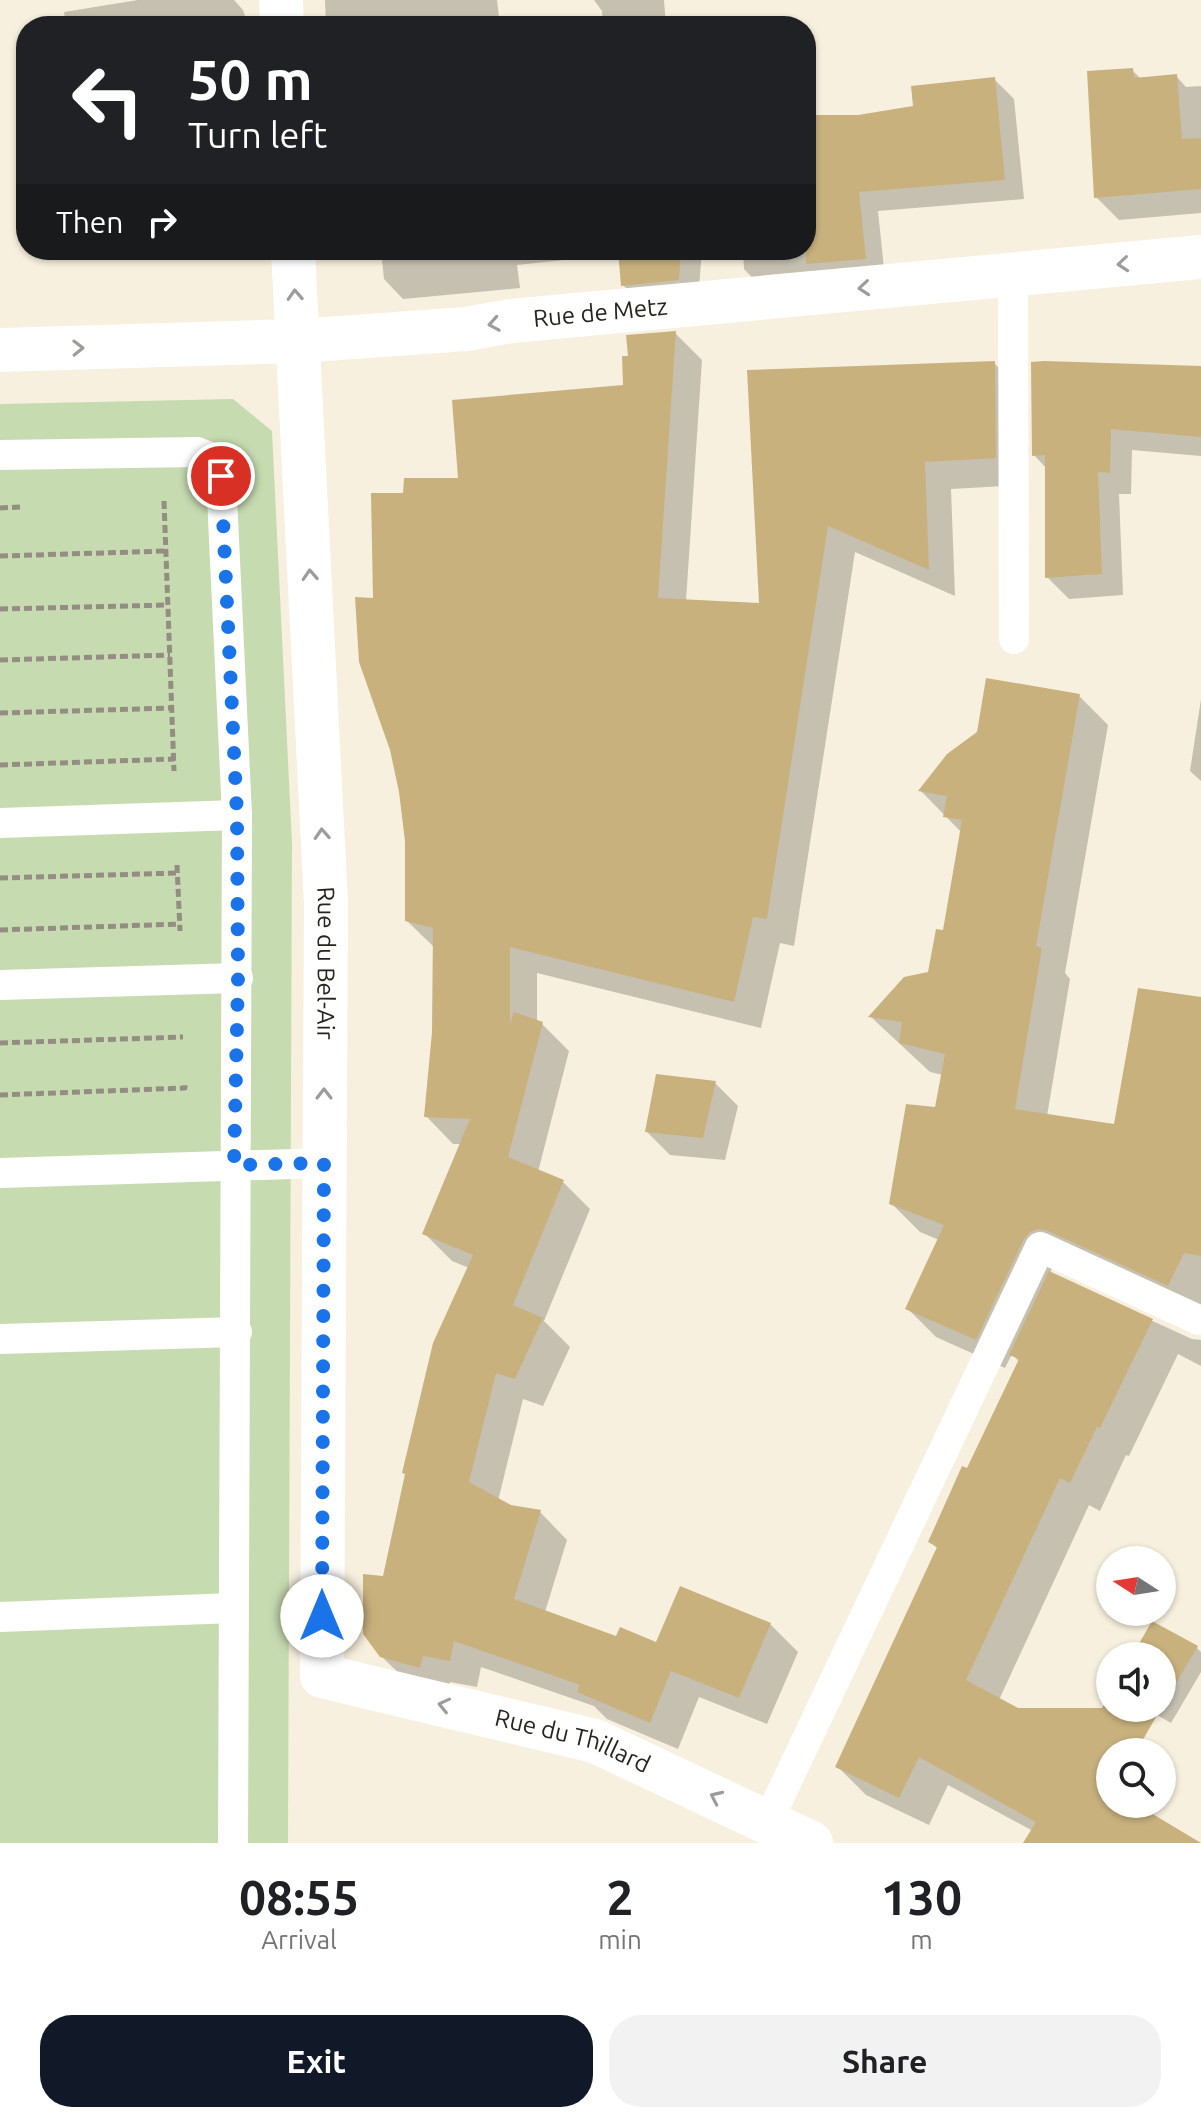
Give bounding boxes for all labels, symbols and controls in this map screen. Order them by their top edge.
icon: left [56,48,160,152]
text: 50 m [188,48,313,111]
text: Turn left [188,114,327,155]
icon: right [140,200,184,244]
text: Then [56,205,124,239]
one-way arrow [1116,255,1129,272]
one-way arrow [858,279,871,296]
one-way arrow [287,288,304,301]
street label: Rue de Metz [532,293,669,332]
one-way arrow [487,314,501,331]
one-way arrow [72,339,85,356]
pin [187,442,255,510]
icon: arrive [199,454,243,498]
one-way arrow [301,568,318,581]
one-way arrow [314,827,331,840]
street label: Rue du Bel-Air [312,886,340,1040]
one-way arrow [315,1087,333,1100]
north arrow [1096,1546,1176,1626]
map controls [1096,1546,1176,1818]
position arrow [280,1574,364,1658]
button: sound [1096,1642,1176,1722]
one-way arrow [438,1697,452,1714]
street label: Rue du Thillard [492,1704,655,1778]
button: search [1096,1738,1176,1818]
one-way arrow [709,1791,724,1807]
text: 08:55 [239,1870,359,1924]
text: 2 [606,1870,633,1924]
text: 130 [881,1870,962,1924]
text: Arrival [261,1925,337,1954]
text: min [598,1925,642,1954]
text: m [910,1925,933,1954]
button: Exit [40,2015,593,2107]
button: Share [609,2015,1161,2107]

